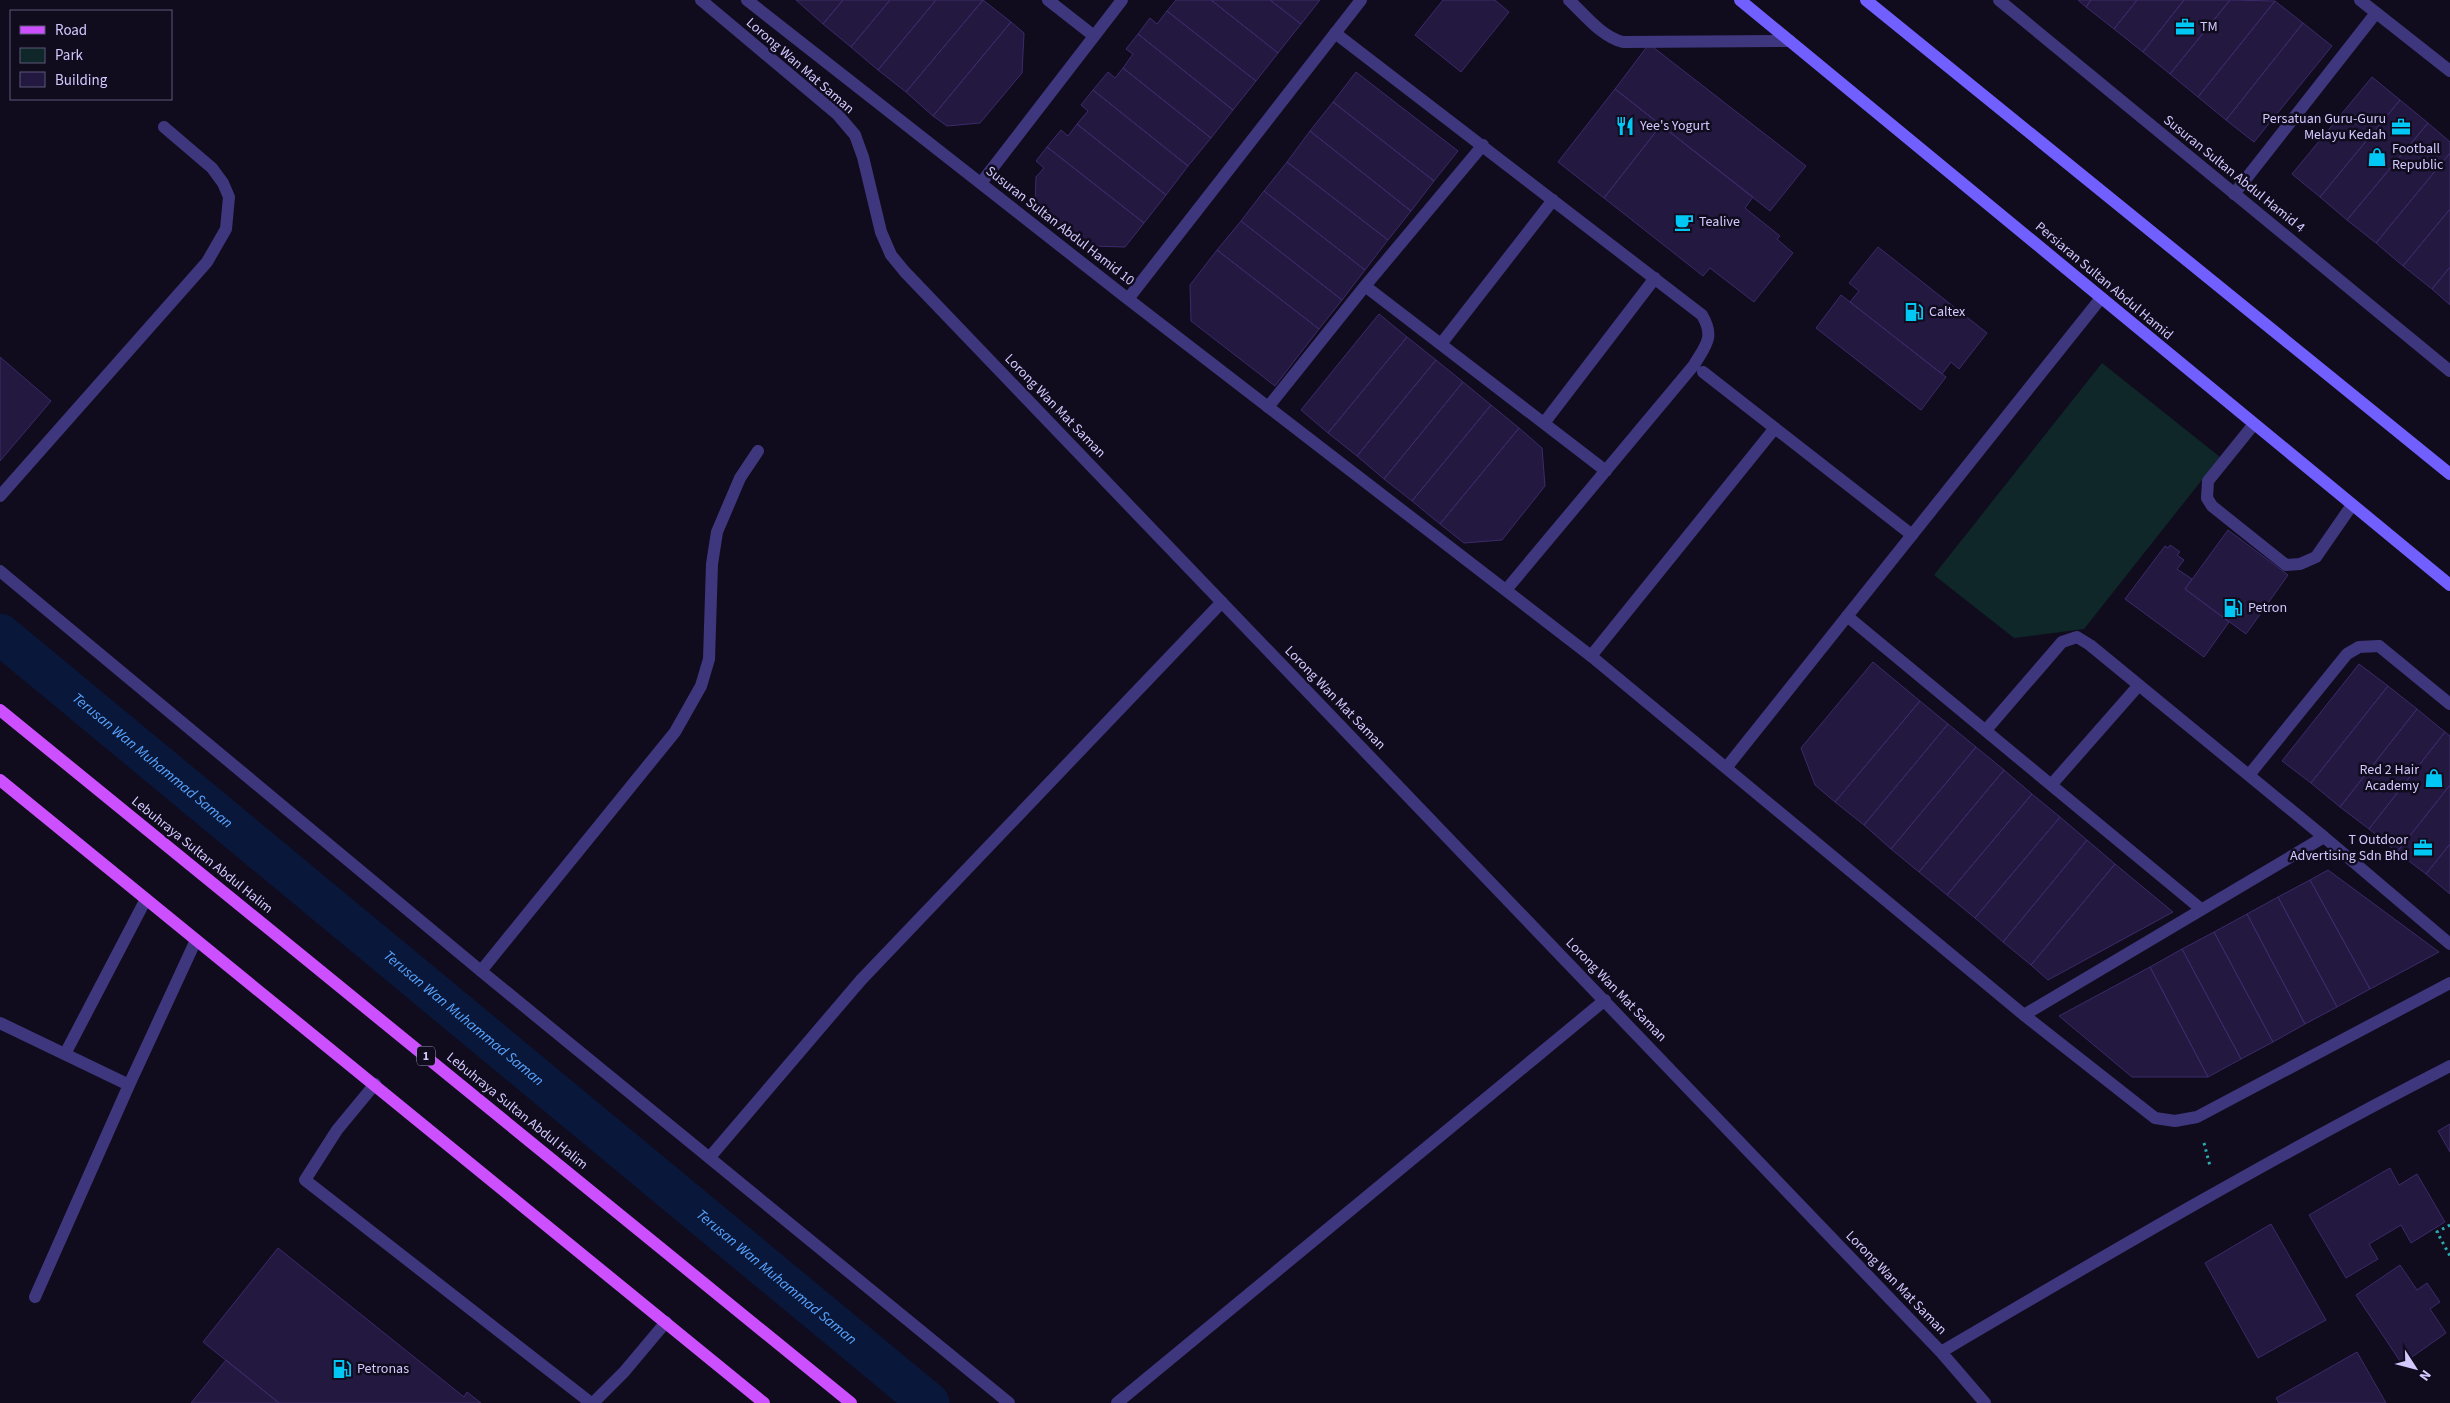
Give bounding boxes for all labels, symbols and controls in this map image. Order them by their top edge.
legend [10,10,172,100]
street label: Lorong Wan Mat Saman [741,13,859,119]
office icon: TM [2174,16,2196,38]
place label: TM [2200,17,2218,37]
text: Road [55,20,87,41]
text: Park [55,45,84,66]
text: Building [55,70,108,91]
place label: Persatuan Guru-Guru Melayu Kedah [2262,109,2386,145]
street label: Susuran Sultan Abdul Hamid 4 [2159,111,2309,238]
restaurant icon: Yee's Yogurt [1614,115,1636,137]
place label: Yee's Yogurt [1639,116,1710,136]
office icon: Persatuan Guru-Guru Melayu Kedah [2390,116,2412,138]
place label: Football Republic [2392,139,2444,175]
shop icon: Football Republic [2366,146,2388,168]
street label: Susuran Sultan Abdul Hamid 10 [981,161,1139,291]
cafe icon: Tealive [1673,211,1695,233]
place label: Tealive [1699,212,1740,232]
street label: Persiaran Sultan Abdul Hamid [2031,217,2177,345]
fuel station icon: Caltex [1903,301,1925,323]
place label: Caltex [1929,302,1966,322]
street label: Lorong Wan Mat Saman [1000,350,1110,462]
fuel station icon: Petron [2222,597,2244,619]
place label: Petron [2248,598,2287,618]
street label: Lorong Wan Mat Saman [1280,642,1390,754]
water label: Terusan Wan Muhammad Saman [68,687,237,833]
place label: Red 2 Hair Academy [2359,760,2419,796]
shop icon: Red 2 Hair Academy [2423,767,2445,789]
street label: Lebuhraya Sultan Abdul Halim [127,792,277,918]
place label: T Outdoor Advertising Sdn Bhd [2290,830,2408,866]
office icon: T Outdoor Advertising Sdn Bhd [2412,837,2434,859]
street label: Lorong Wan Mat Saman [1561,934,1671,1046]
water label: Terusan Wan Muhammad Saman [379,945,549,1091]
road number: 1 [417,1046,435,1066]
street label: Lebuhraya Sultan Abdul Halim [442,1048,592,1174]
water label: Terusan Wan Muhammad Saman [692,1204,861,1350]
street label: Lorong Wan Mat Saman [1841,1227,1951,1339]
north arrow [2390,1343,2440,1393]
fuel station icon: Petronas [331,1358,353,1380]
place label: Petronas [357,1359,409,1379]
text: N [2414,1365,2436,1385]

